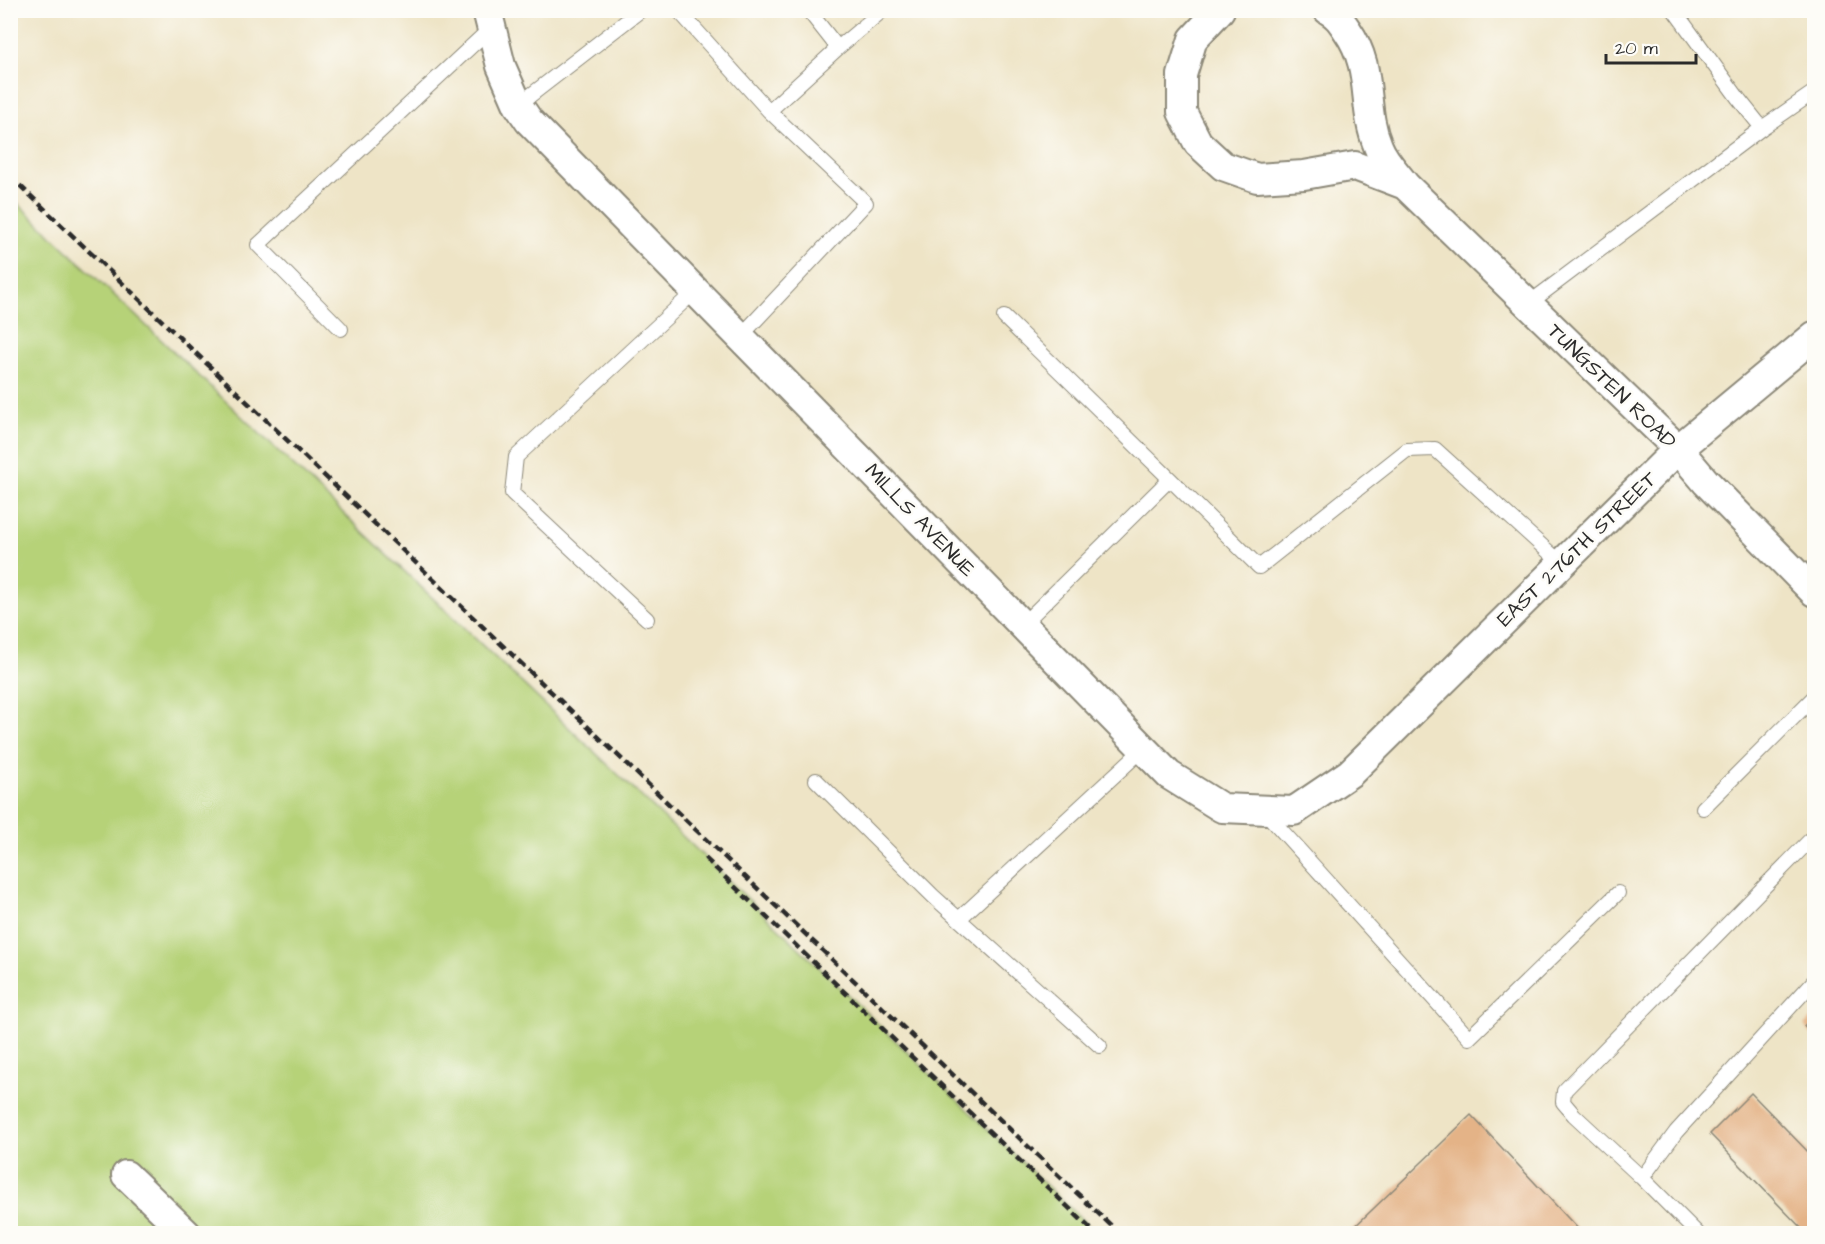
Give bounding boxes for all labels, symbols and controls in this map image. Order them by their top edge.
scale bar [1606,27,1696,65]
text: 20 m [1615,36,1658,61]
street label: TUNGSTEN ROAD [1541,317,1683,455]
street label: MILLS AVENUE [858,457,982,584]
street label: EAST 276TH STREET [1490,464,1664,633]

